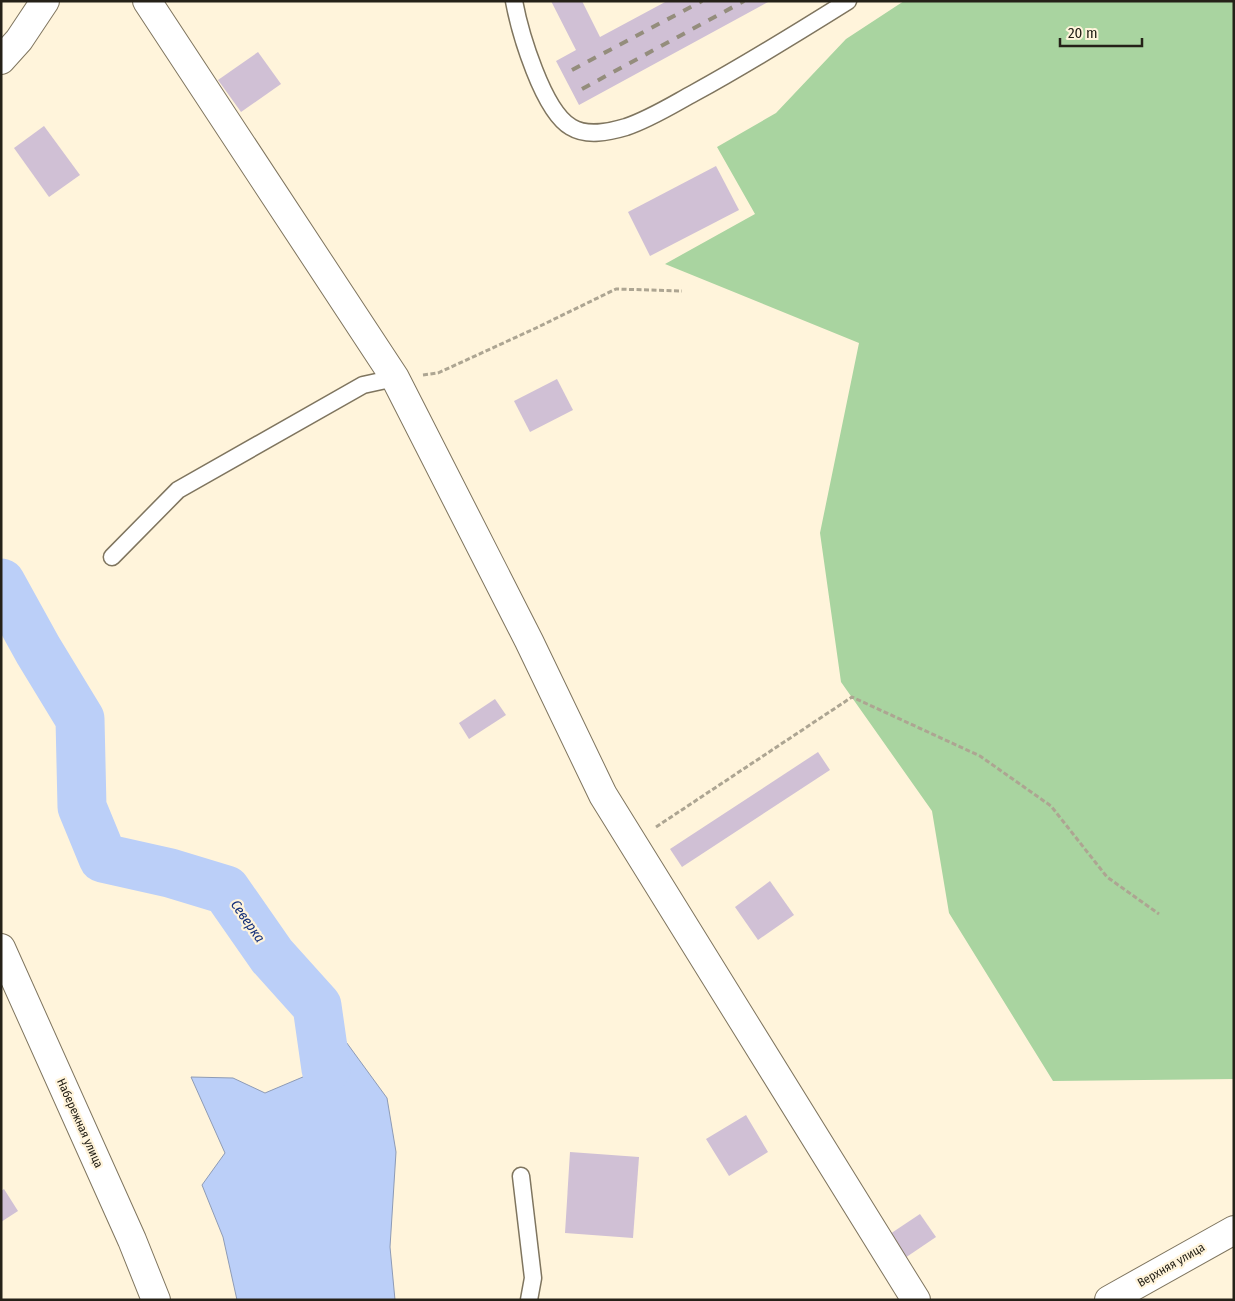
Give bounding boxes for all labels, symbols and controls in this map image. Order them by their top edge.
scale bar [1060,15,1142,47]
text: 20 m [1068,24,1098,42]
water label: Северка [227,897,268,946]
street label: Набережная улица [54,1076,106,1170]
street label: Верхняя улица [1135,1240,1207,1290]

